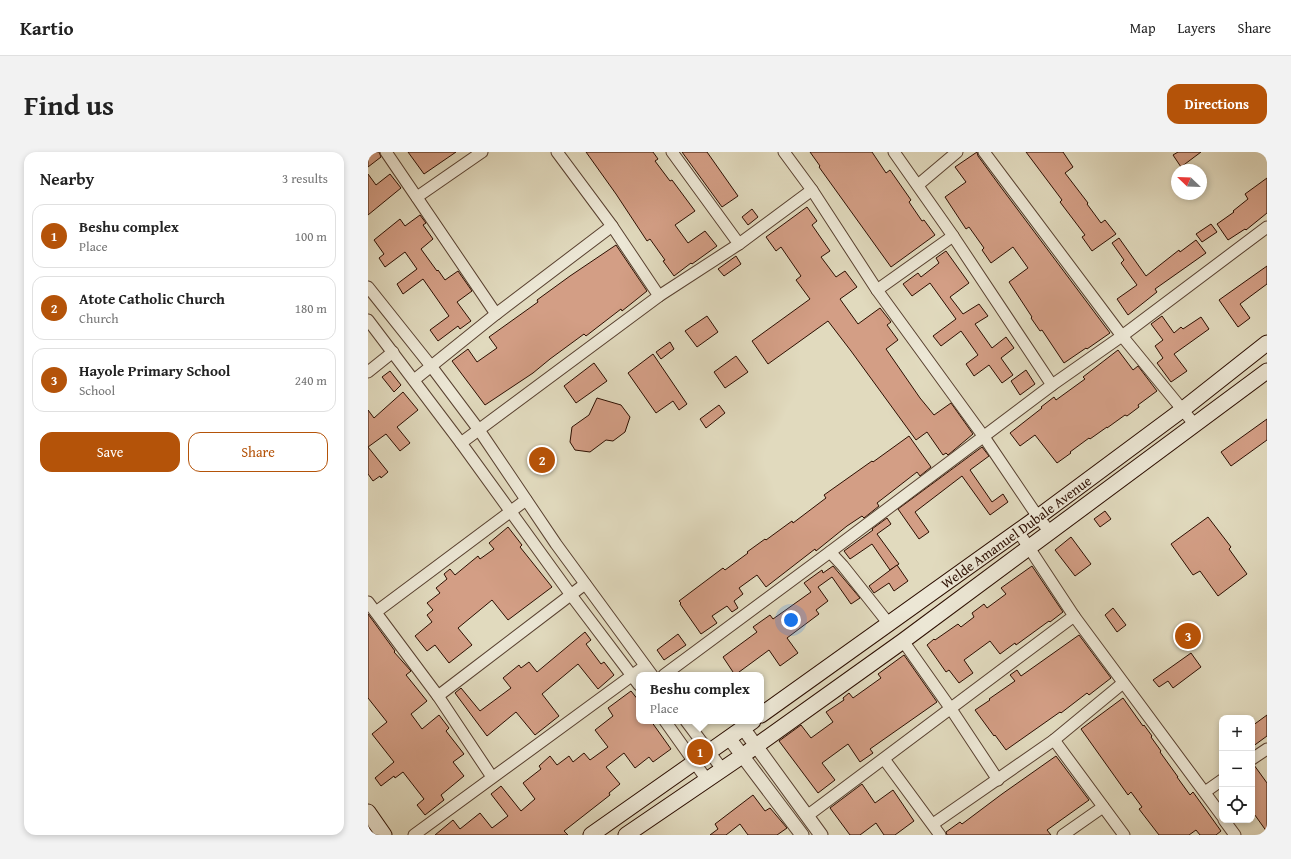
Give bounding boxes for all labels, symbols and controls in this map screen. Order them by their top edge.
text: Kartio [20,14,74,42]
text: Map [1130,18,1156,38]
text: Layers [1178,18,1216,38]
text: Share [1238,18,1271,38]
text: Find us [24,84,114,125]
button: Directions [1167,84,1267,124]
north arrow [1171,164,1207,200]
text: Nearby [40,166,94,191]
text: 3 results [282,169,328,188]
text: Beshu complex [79,216,179,237]
text: 1 [51,227,57,246]
text: 100 m [295,227,327,246]
text: Place [79,237,108,256]
text: Atote Catholic Church [79,288,225,309]
text: 2 [51,299,57,318]
text: 180 m [295,299,327,318]
text: Church [79,309,118,328]
text: Hayole Primary School [79,360,231,381]
text: 3 [51,371,57,390]
text: 240 m [295,371,327,390]
text: School [79,381,115,400]
button: Save [40,432,180,472]
button: Share [188,432,328,472]
pin: 2 [529,445,555,475]
street label: Welde Amanuel Dubale Avenue [937,470,1096,593]
your location [781,610,801,630]
pin: 3 [1175,621,1201,651]
popup [636,672,764,724]
text: Beshu complex [650,678,750,699]
text: Place [650,699,679,718]
map controls [1219,715,1255,823]
button: + [1219,715,1255,751]
pin: 1 [687,737,713,767]
button: − [1219,751,1255,787]
button: locate [1219,787,1255,823]

